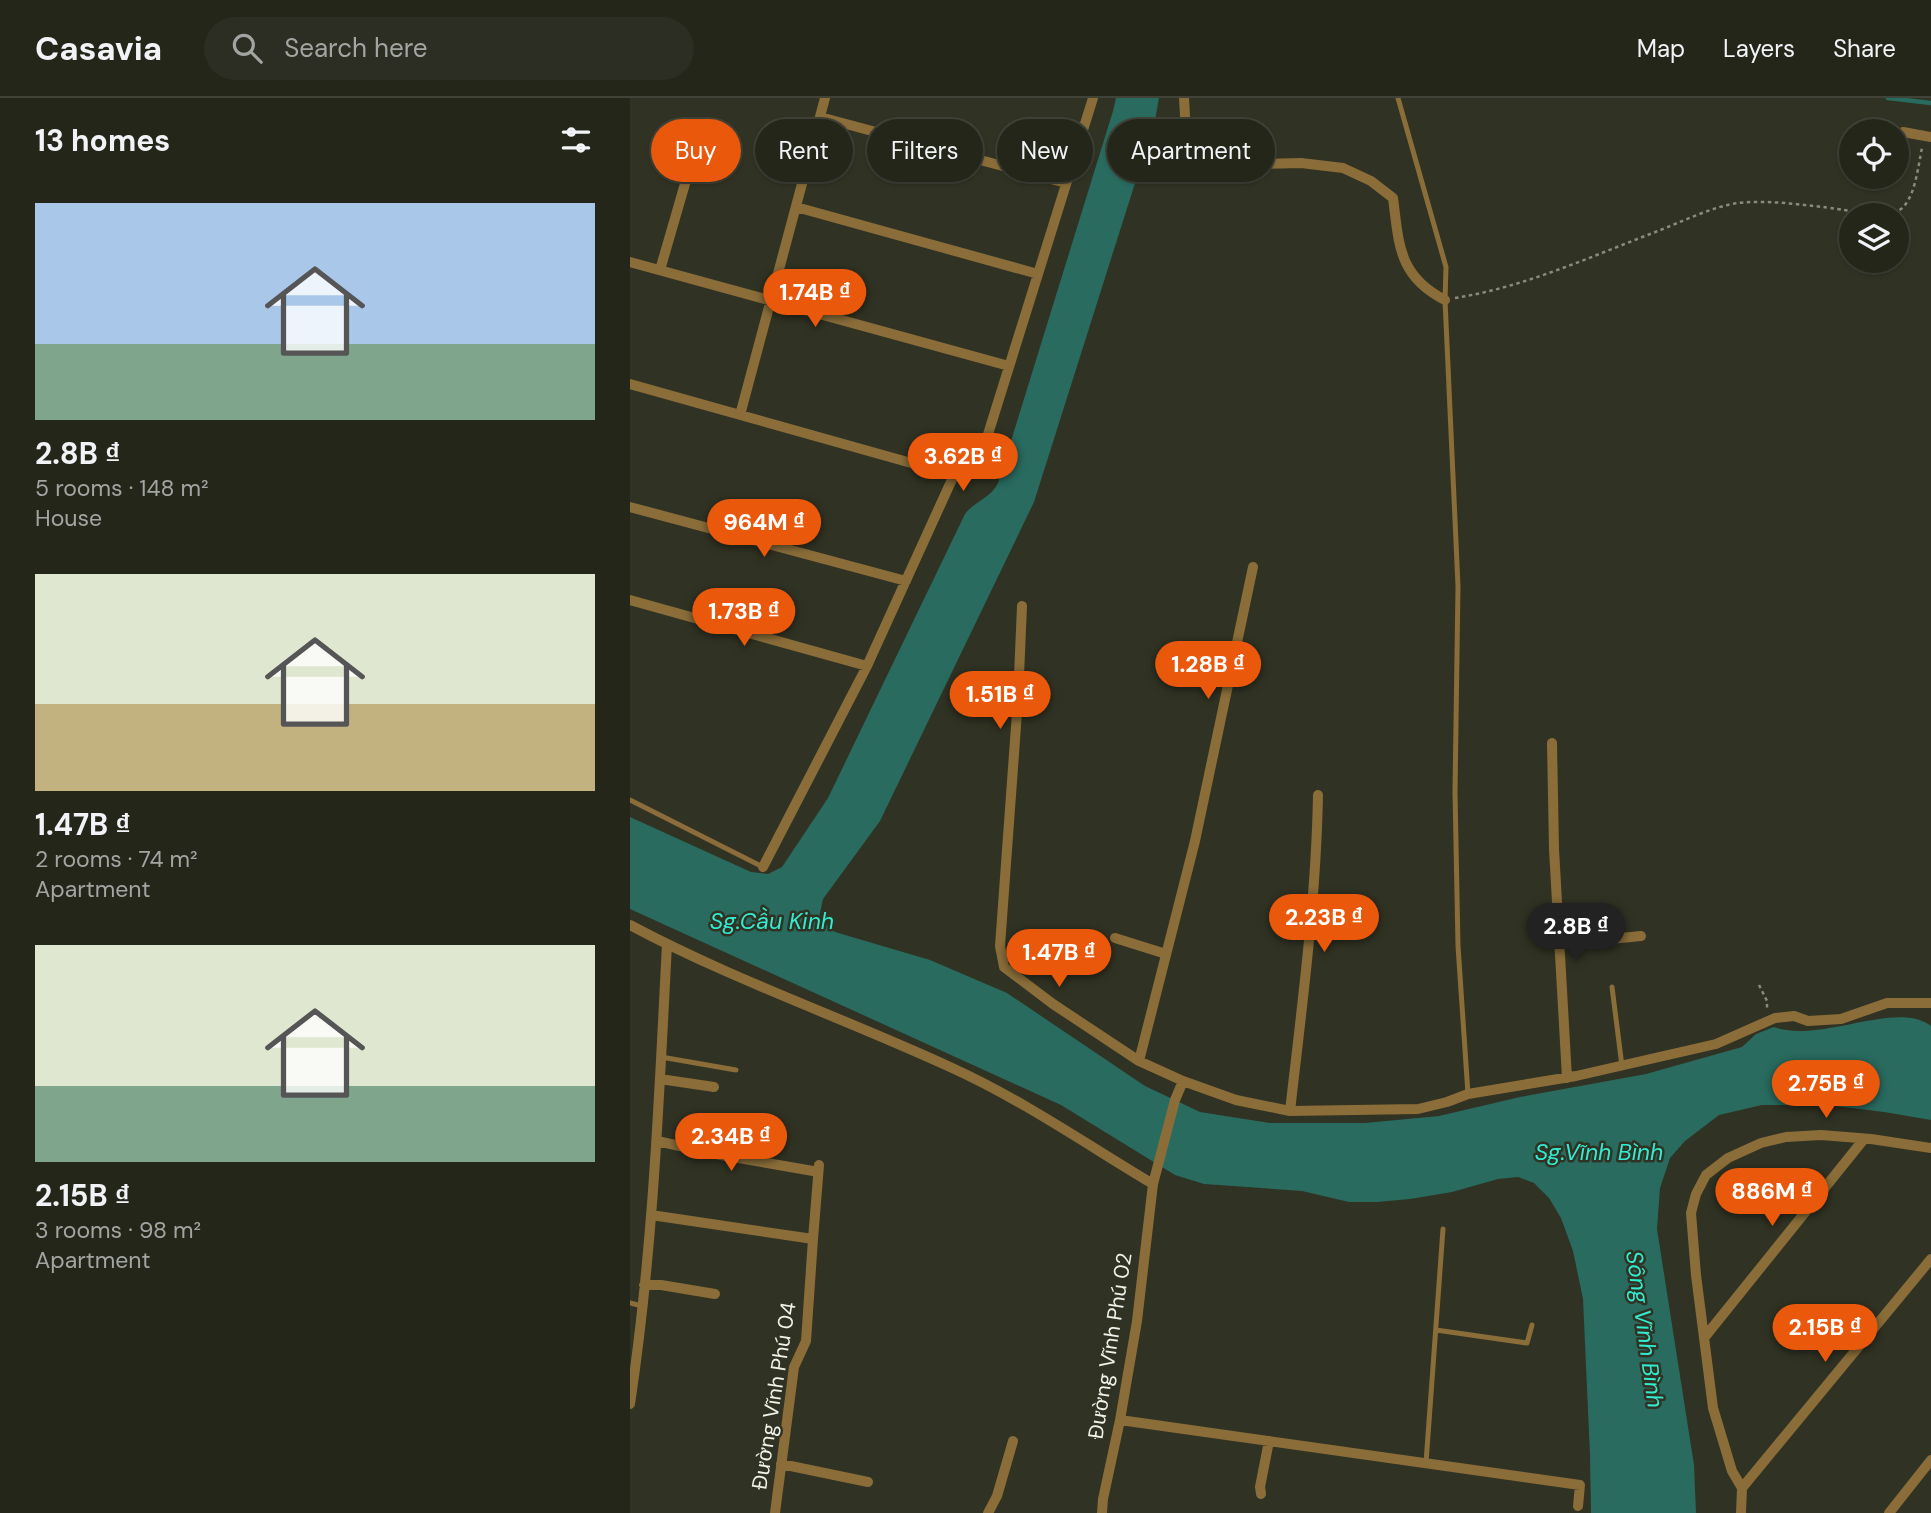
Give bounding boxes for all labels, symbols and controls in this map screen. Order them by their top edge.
search box [204,17,694,80]
text: Casavia [35,27,162,70]
icon: search [228,29,266,67]
text: Search here [284,31,428,65]
text: Map [1637,33,1685,64]
text: Layers [1723,33,1795,64]
text: Share [1833,33,1896,64]
chip: Buy [651,119,741,182]
chip: Rent [755,119,853,182]
chip: Filters [867,119,983,182]
chip: New [997,119,1093,182]
chip: Apartment [1107,119,1275,182]
map controls [1839,119,1909,273]
button: locate [1839,119,1909,189]
text: 13 homes [35,121,170,160]
icon: filters [557,121,595,159]
button: layers [1839,203,1909,273]
icon: home [252,248,378,374]
pin: 1.74B ₫ [750,270,880,329]
text: 1.74B ₫ [779,277,851,307]
text: 2.8B ₫ [35,434,120,473]
pin: 3.62B ₫ [898,434,1028,493]
text: 3.62B ₫ [924,441,1002,471]
text: 5 rooms · 148 m² [35,473,209,503]
pin: 964M ₫ [707,500,821,559]
text: House [35,503,102,533]
text: 964M ₫ [723,507,805,537]
pin: 1.73B ₫ [679,588,809,648]
text: 1.73B ₫ [708,596,780,626]
icon: home [252,619,378,745]
pin: 1.28B ₫ [1143,642,1273,701]
text: 1.28B ₫ [1171,649,1245,679]
pin: 1.51B ₫ [935,672,1065,731]
text: 1.51B ₫ [966,679,1034,709]
text: 1.47B ₫ [35,805,131,844]
text: 2 rooms · 74 m² [35,844,198,874]
text: Apartment [35,874,150,904]
pin: 2.23B ₫ [1259,894,1389,954]
text: 2.23B ₫ [1285,902,1363,932]
pin: 2.8B ₫ [1519,904,1633,963]
water label: Sg.Cầu Kinh [710,906,834,936]
text: 2.8B ₫ [1543,911,1609,941]
pin: 1.47B ₫ [994,930,1124,989]
text: 1.47B ₫ [1022,937,1096,967]
icon: home [252,990,378,1116]
pin: 2.75B ₫ [1761,1060,1891,1120]
text: 2.75B ₫ [1788,1068,1864,1098]
pin: 2.34B ₫ [666,1114,796,1173]
text: 2.34B ₫ [691,1121,771,1151]
water label: Sg.Vĩnh Bình [1535,1137,1663,1167]
pin: 886M ₫ [1715,1168,1829,1228]
text: 2.15B ₫ [35,1176,130,1215]
text: 886M ₫ [1731,1176,1813,1206]
text: 3 rooms · 98 m² [35,1215,201,1245]
text: Apartment [35,1245,150,1275]
water label: Sông Vĩnh Bình [1619,1248,1671,1410]
street label: Đường Vĩnh Phú 02 [1081,1251,1139,1441]
street label: Đường Vĩnh Phú 04 [745,1300,803,1492]
pin: 2.15B ₫ [1760,1304,1890,1364]
text: 2.15B ₫ [1789,1312,1861,1342]

